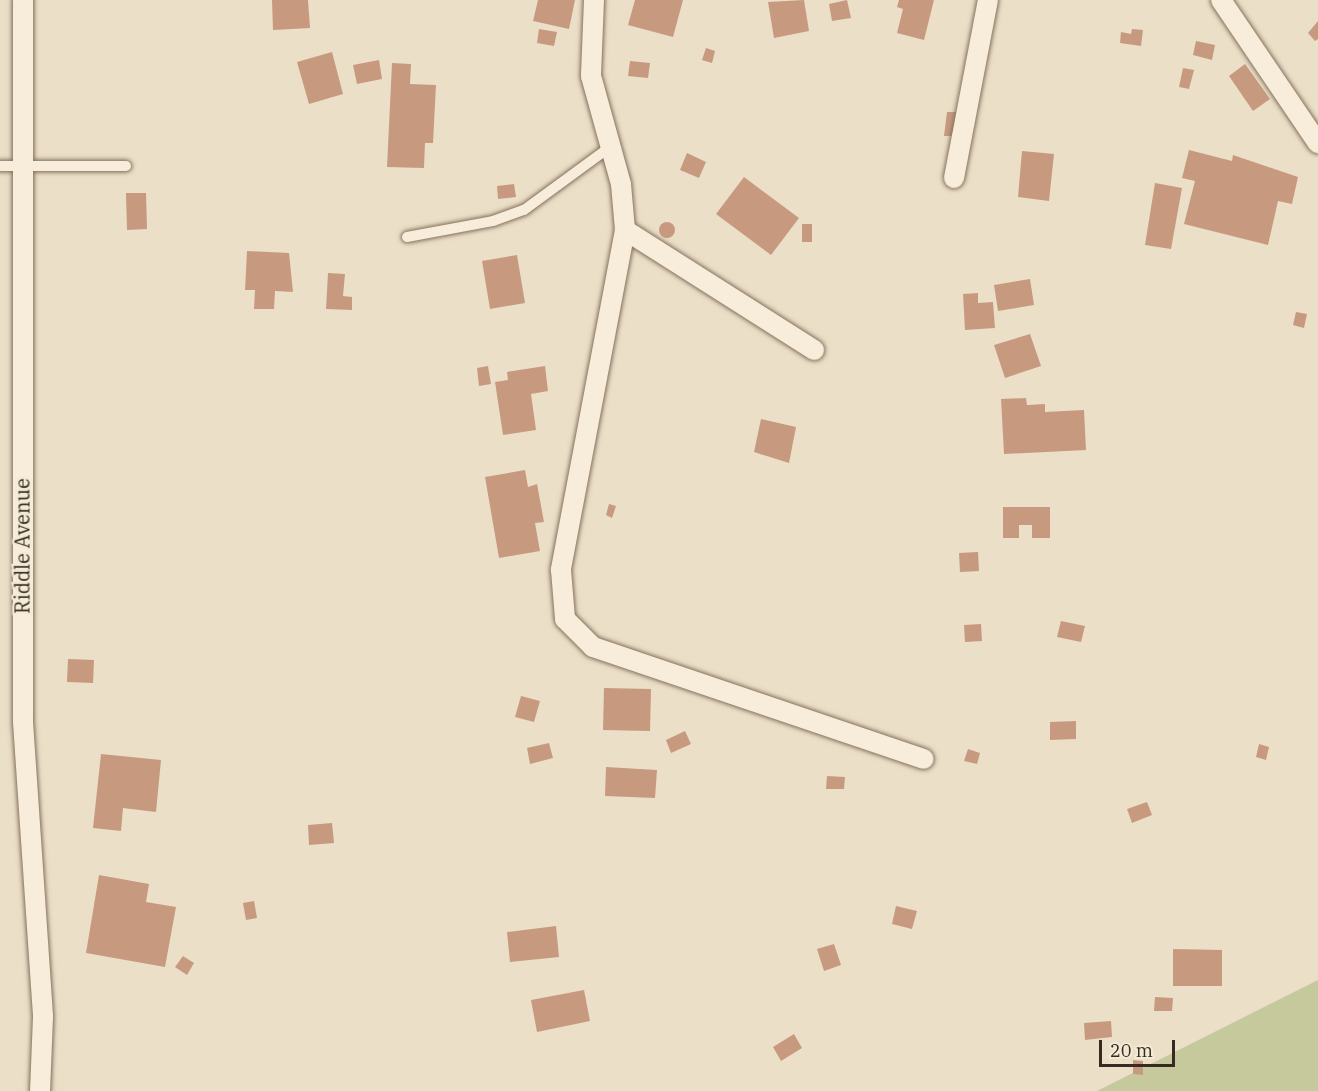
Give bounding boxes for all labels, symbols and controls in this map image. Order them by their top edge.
street label: Riddle Avenue [10,478,34,614]
scale bar [1102,1028,1178,1066]
text: 20 m [1110,1039,1153,1062]

